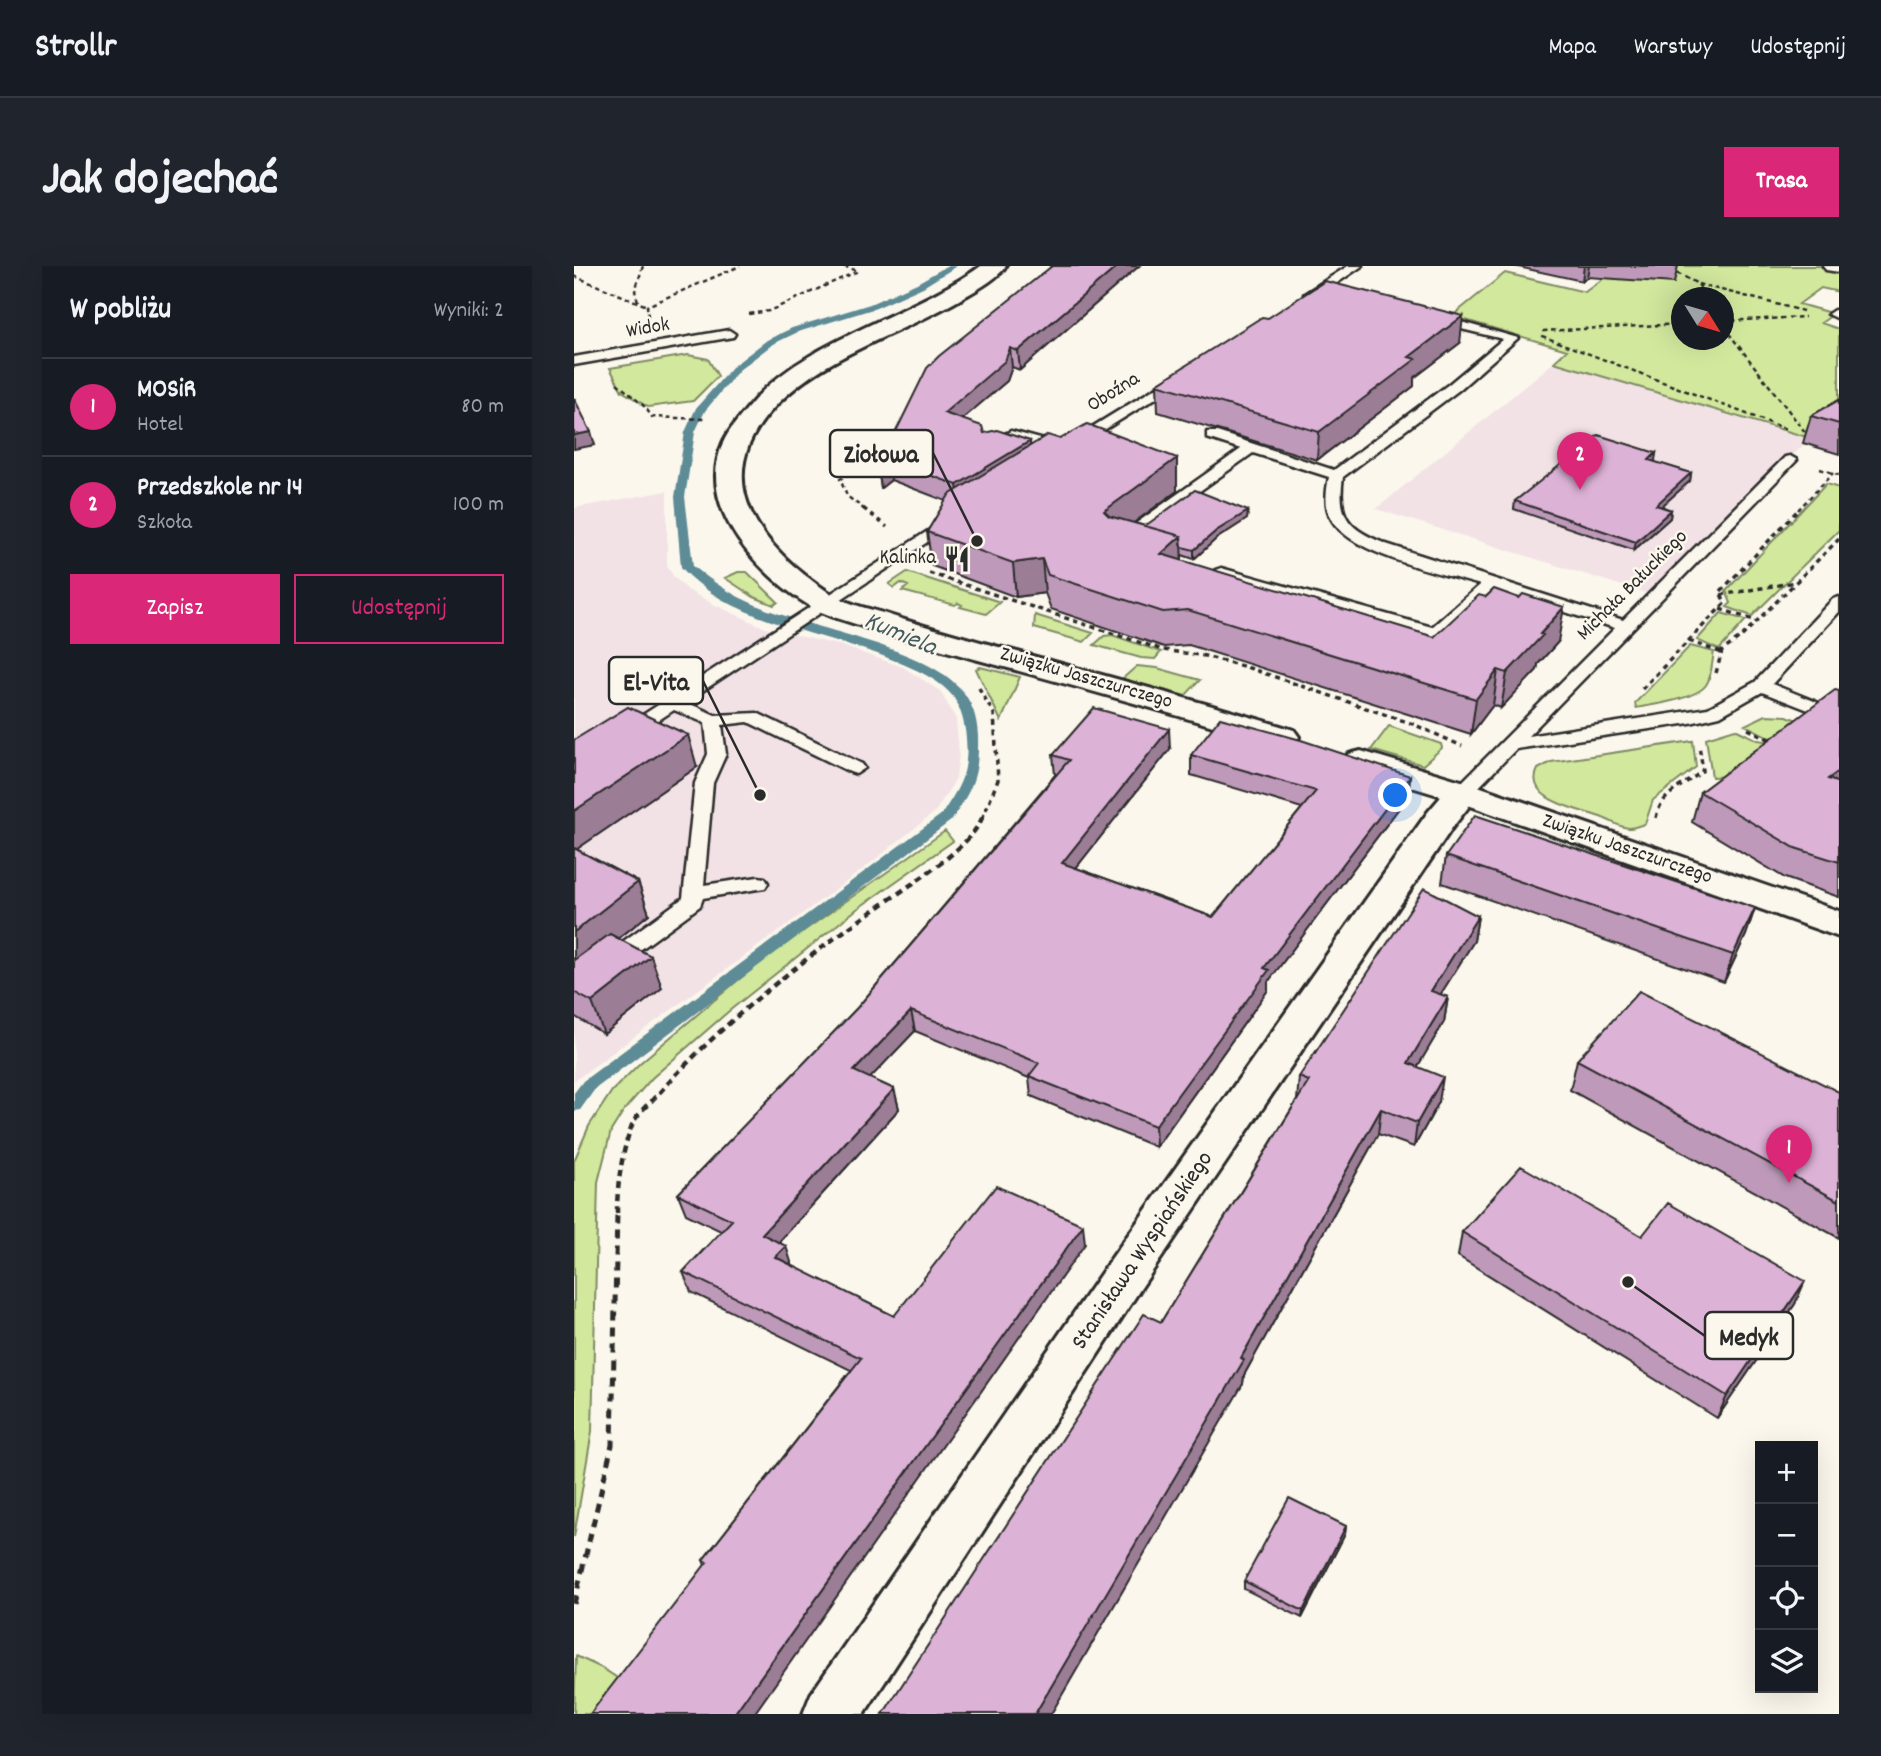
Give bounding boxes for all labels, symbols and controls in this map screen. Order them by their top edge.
text: Strollr [35,25,117,72]
text: Mapa [1548,31,1596,65]
text: Warstwy [1634,31,1712,65]
text: Udostępnij [1750,31,1846,65]
text: Jak dojechać [42,147,278,217]
button: Trasa [1724,147,1839,217]
north arrow [1671,287,1734,350]
text: W pobliżu [70,290,171,333]
text: Wyniki: 2 [434,295,504,328]
street label: Widok [624,310,672,348]
street label: Oboźna [1082,364,1147,421]
text: MOSiR [137,372,196,409]
text: 1 [90,391,96,424]
text: 80 m [461,391,504,424]
text: Hotel [137,409,183,442]
callout: Ziołowa [830,430,933,477]
pin: 2 [1557,432,1603,490]
text: Ziołowa [844,438,919,475]
text: Przedszkole nr 14 [137,470,303,507]
text: 2 [88,489,98,522]
text: 100 m [453,489,504,522]
text: Szkoła [137,507,192,540]
street label: Michała Bałuckiego [1570,523,1696,649]
place label: Kalinka [879,544,937,574]
restaurant icon: Kalinka [942,544,972,574]
button: Zapisz [70,574,280,644]
button: Udostępnij [294,574,504,644]
water label: Kumiela [858,603,944,668]
street label: Związku Jaszczurczego [996,640,1176,718]
callout: El-Vita [609,657,703,704]
text: El-Vita [623,666,690,703]
your location [1378,778,1412,812]
street label: Związku Jaszczurczego [1538,807,1716,893]
pin: 1 [1766,1125,1812,1183]
street label: Stanisława Wyspiańskiego [1064,1145,1222,1357]
callout: Medyk [1705,1312,1793,1359]
text: Medyk [1719,1321,1779,1358]
map controls [1755,1441,1818,1693]
button: + [1755,1441,1818,1504]
button: − [1755,1504,1818,1567]
button: locate [1755,1567,1818,1630]
button: layers [1755,1630,1818,1693]

